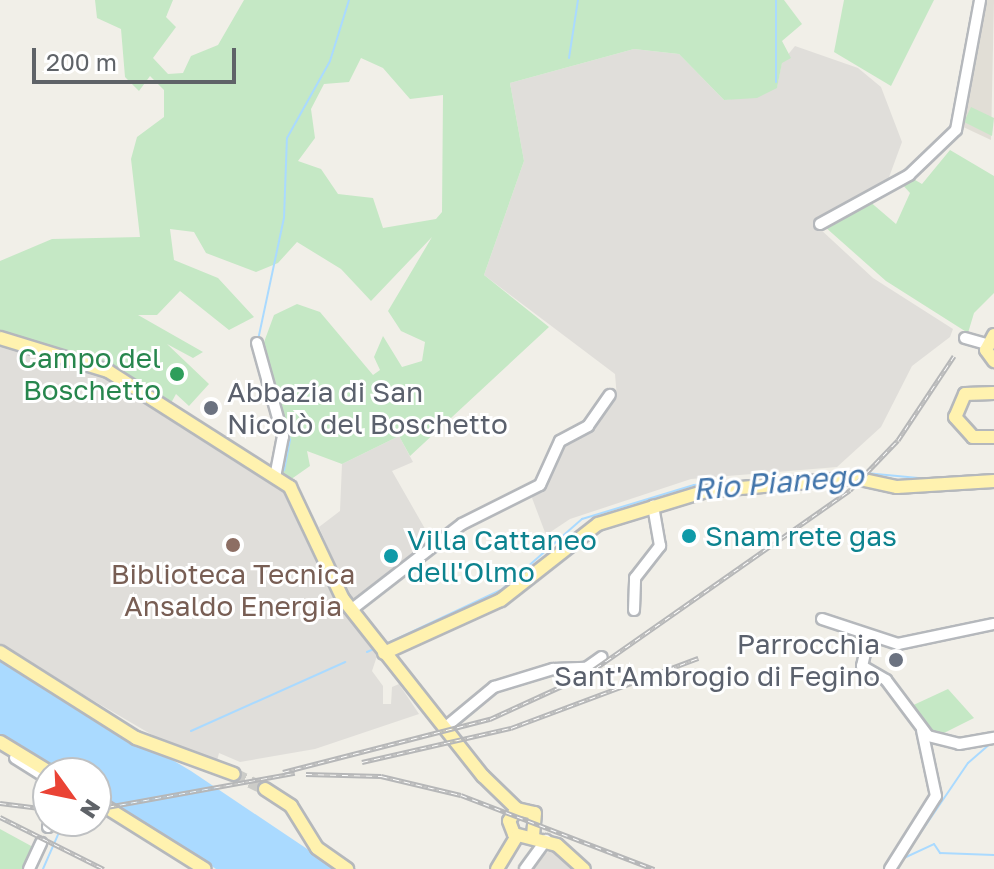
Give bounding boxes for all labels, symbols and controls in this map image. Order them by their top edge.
scale bar [36,32,240,82]
text: 200 m [46,47,117,76]
place label: Campo del Boschetto [18,341,161,407]
marker: Campo del Boschetto [168,365,186,383]
place label: Abbazia di San Nicolò del Boschetto [227,375,508,441]
marker: Abbazia di San Nicolò del Boschetto [202,399,220,417]
water label: Rio Pianego [691,457,865,507]
place label: Snam rete gas [705,519,897,553]
place label: Villa Cattaneo dell'Olmo [407,523,597,589]
marker: Snam rete gas [680,527,698,545]
marker: Biblioteca Tecnica Ansaldo Energia [224,536,242,554]
marker: Villa Cattaneo dell'Olmo [382,547,400,565]
place label: Biblioteca Tecnica Ansaldo Energia [111,557,355,623]
place label: Parrocchia Sant'Ambrogio di Fegino [554,627,880,693]
marker: Parrocchia Sant'Ambrogio di Fegino [887,651,905,669]
north arrow [32,757,112,837]
text: N [75,795,107,824]

